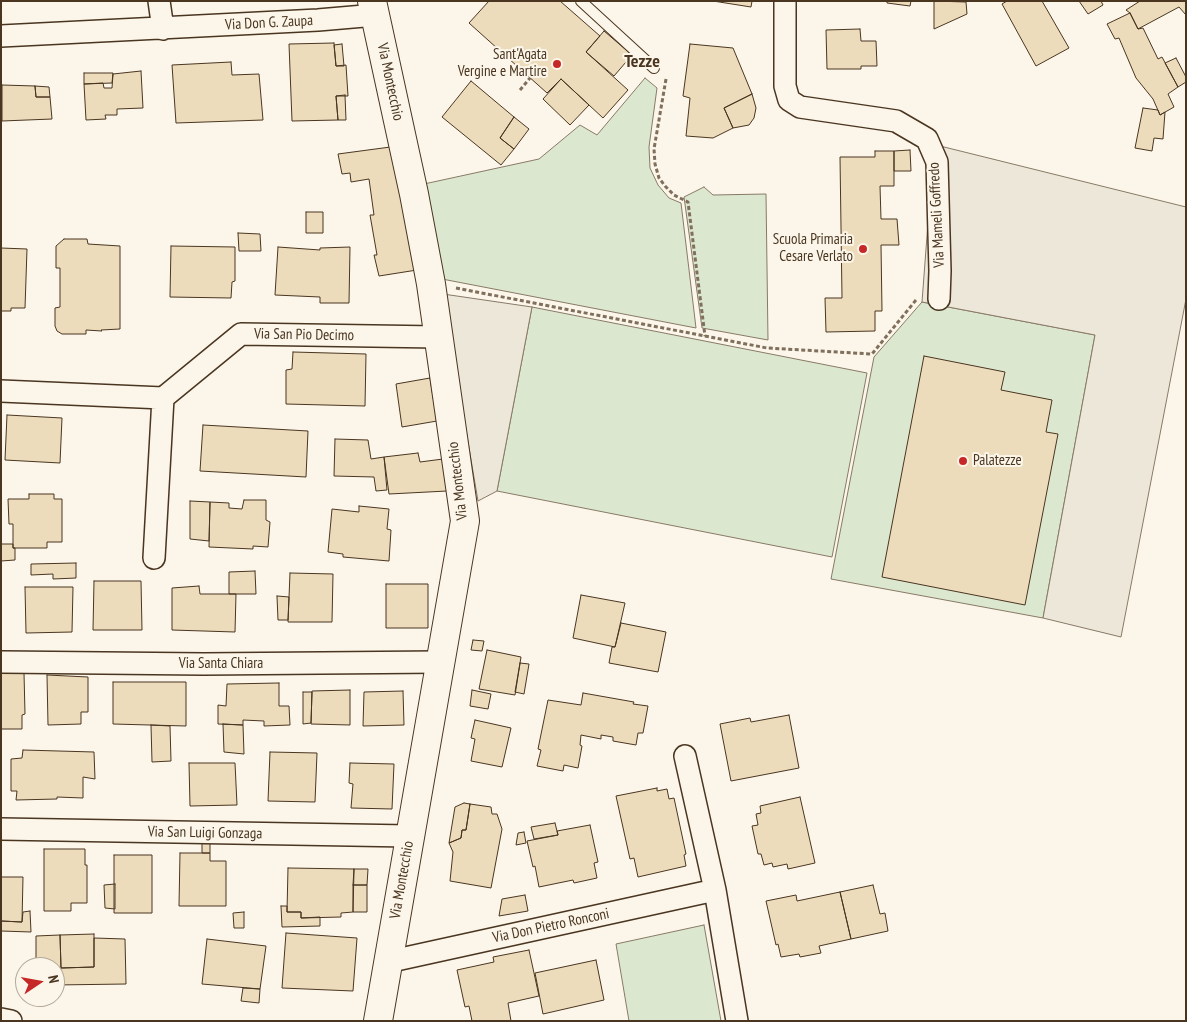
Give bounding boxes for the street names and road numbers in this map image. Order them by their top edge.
street label: Via Don G. Zaupa [225,12,313,34]
street label: Via Montecchio [373,42,407,122]
street label: Via Mameli Goffredo [925,162,949,268]
street label: Via San Pio Decimo [254,325,354,345]
street label: Via Montecchio [444,441,472,521]
street label: Via Santa Chiara [179,655,263,673]
street label: Via San Luigi Gonzaga [148,823,262,843]
street label: Via Montecchio [386,840,418,920]
street label: Via Don Pietro Ronconi [491,905,611,947]

